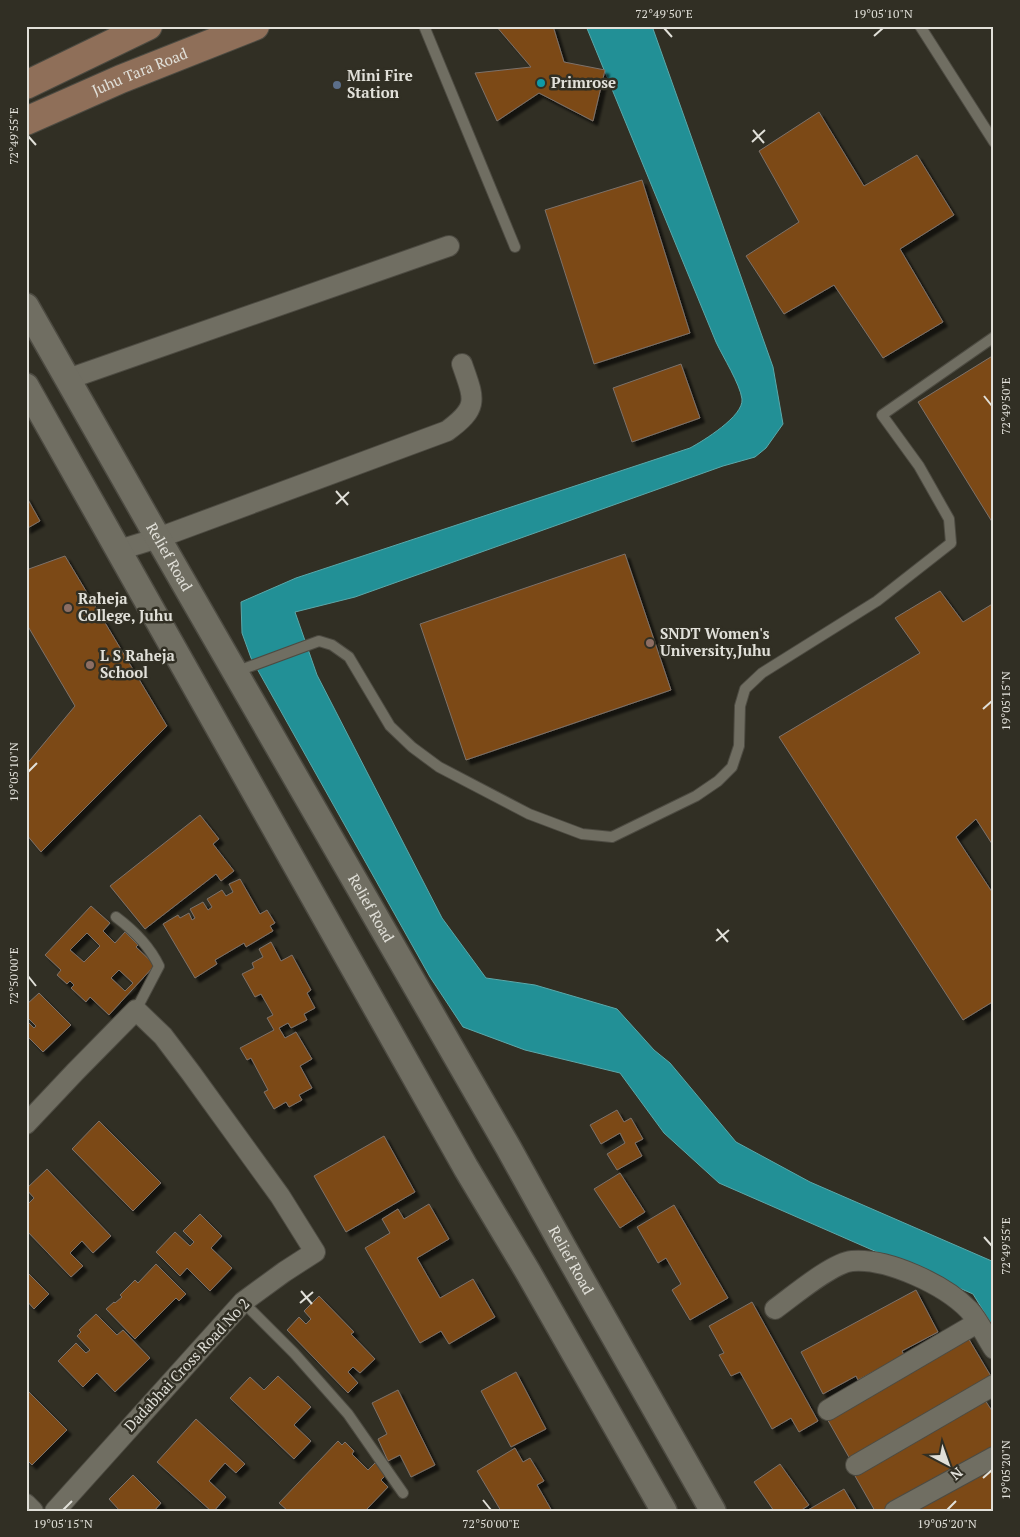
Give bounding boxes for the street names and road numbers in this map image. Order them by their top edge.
street label: Juhu Tara Road [88,43,190,100]
street label: Relief Road [142,519,197,594]
street label: Relief Road [344,870,399,946]
street label: Relief Road [545,1222,599,1298]
street label: Dadabhai Cross Road No 2 [119,1293,253,1435]

